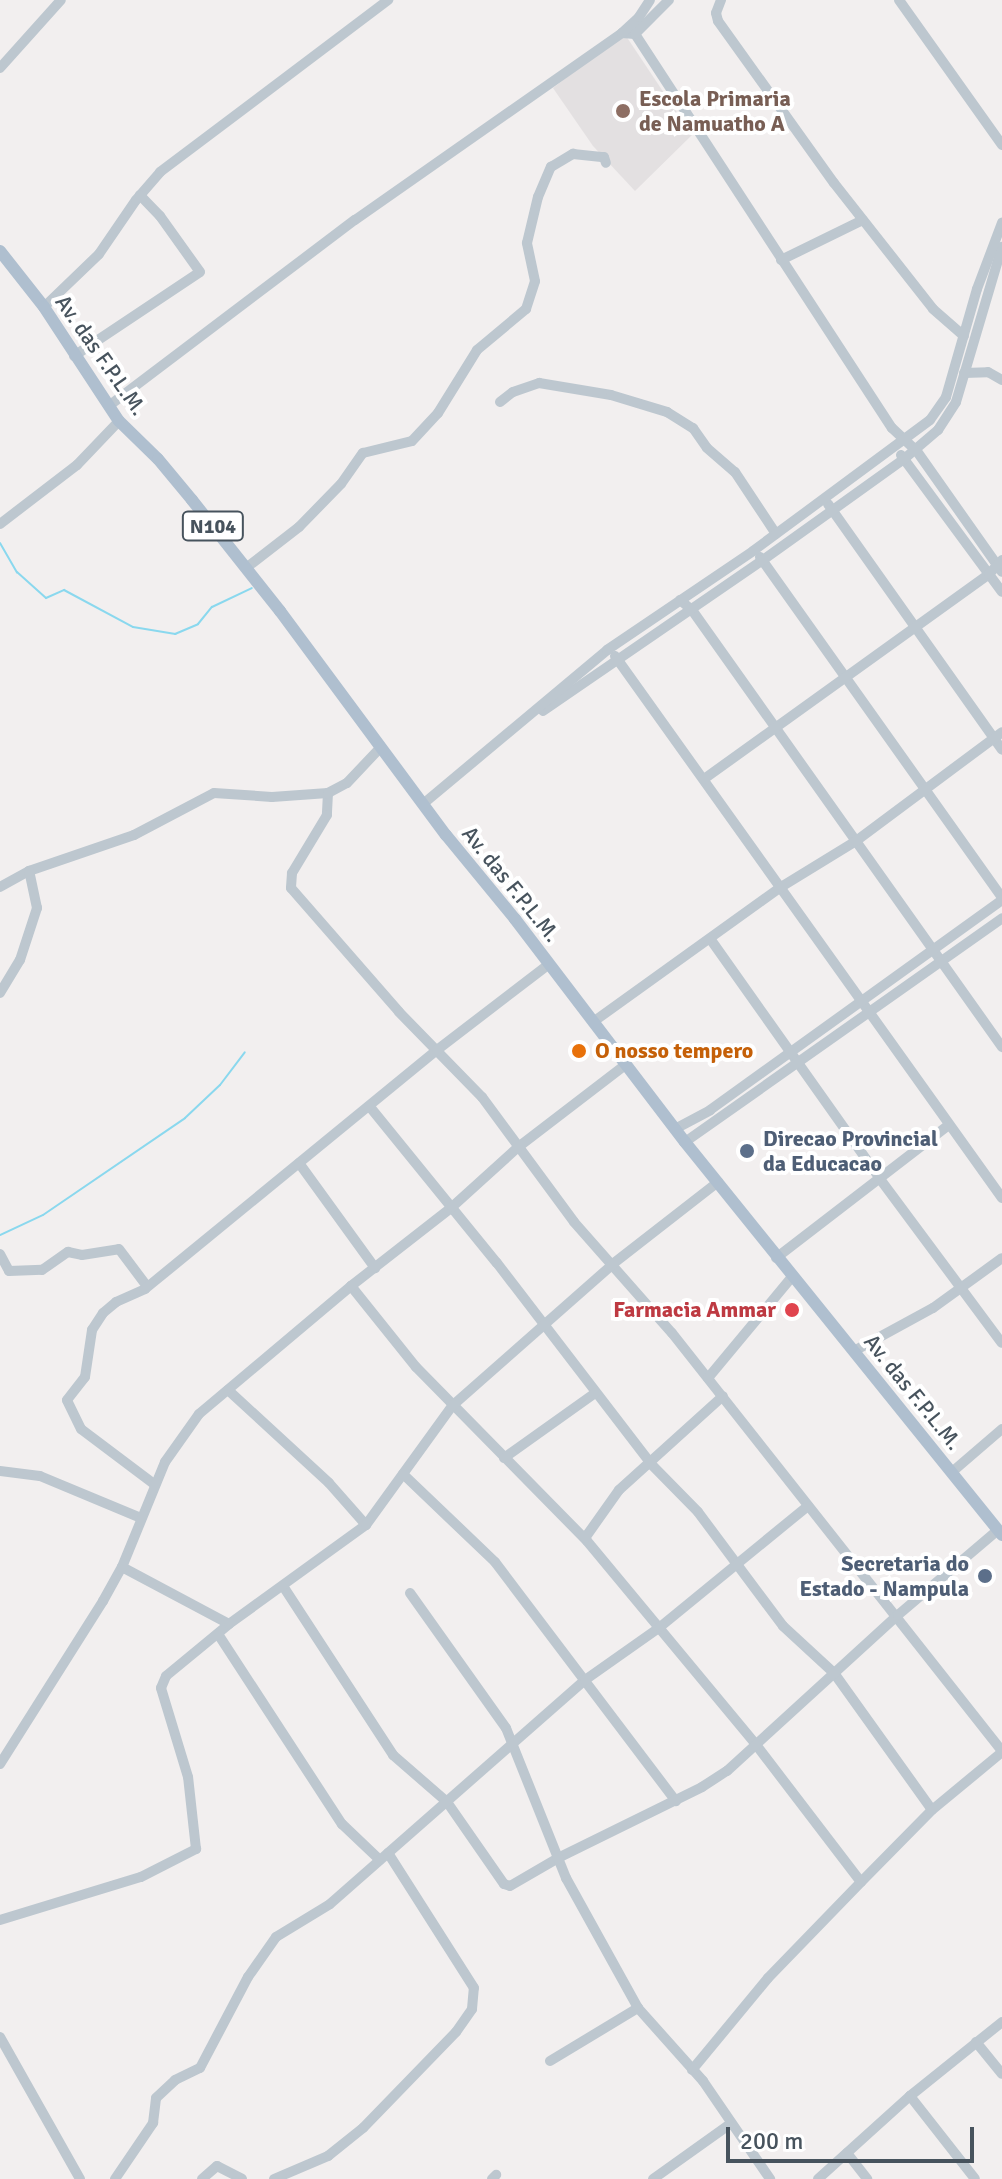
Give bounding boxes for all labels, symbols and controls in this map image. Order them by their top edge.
place label: Escola Primaria de Namuatho A [639,85,791,136]
marker: Escola Primaria de Namuatho A [614,102,632,120]
street label: Av. das F.P.L.M. [50,290,152,420]
road number: N104 [181,510,245,542]
street label: Av. das F.P.L.M. [456,821,566,947]
place label: O nosso tempero [595,1038,753,1064]
marker: O nosso tempero [570,1042,588,1060]
place label: Direcao Provincial da Educacao [763,1125,938,1176]
marker: Direcao Provincial da Educacao [738,1142,756,1160]
place label: Farmacia Ammar [613,1297,776,1323]
marker: Farmacia Ammar [783,1301,801,1319]
street label: Av. das F.P.L.M. [858,1329,968,1455]
place label: Secretaria do Estado - Nampula [799,1550,969,1602]
marker: Secretaria do Estado - Nampula [976,1567,994,1585]
scale bar [730,2111,978,2161]
text: 200 m [740,2126,803,2156]

